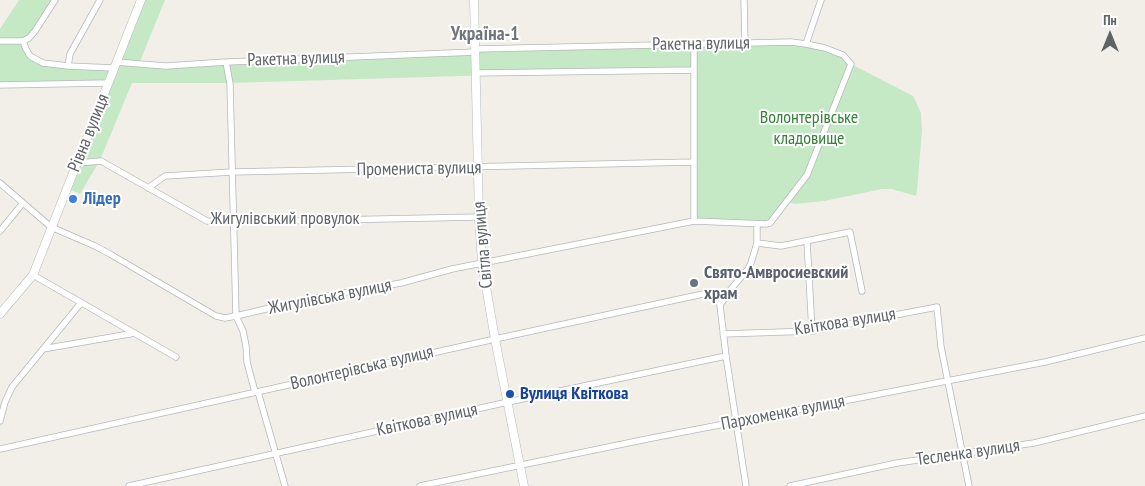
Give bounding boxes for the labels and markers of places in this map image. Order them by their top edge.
place label: Лідер [83,188,121,210]
marker: Лідер [67,193,79,205]
place label: Свято-Амвросиевский храм [704,262,848,304]
marker: Свято-Амвросиевский храм [688,277,700,289]
place label: Вулиця Квіткова [520,383,628,405]
marker: Вулиця Квіткова [504,388,516,400]

